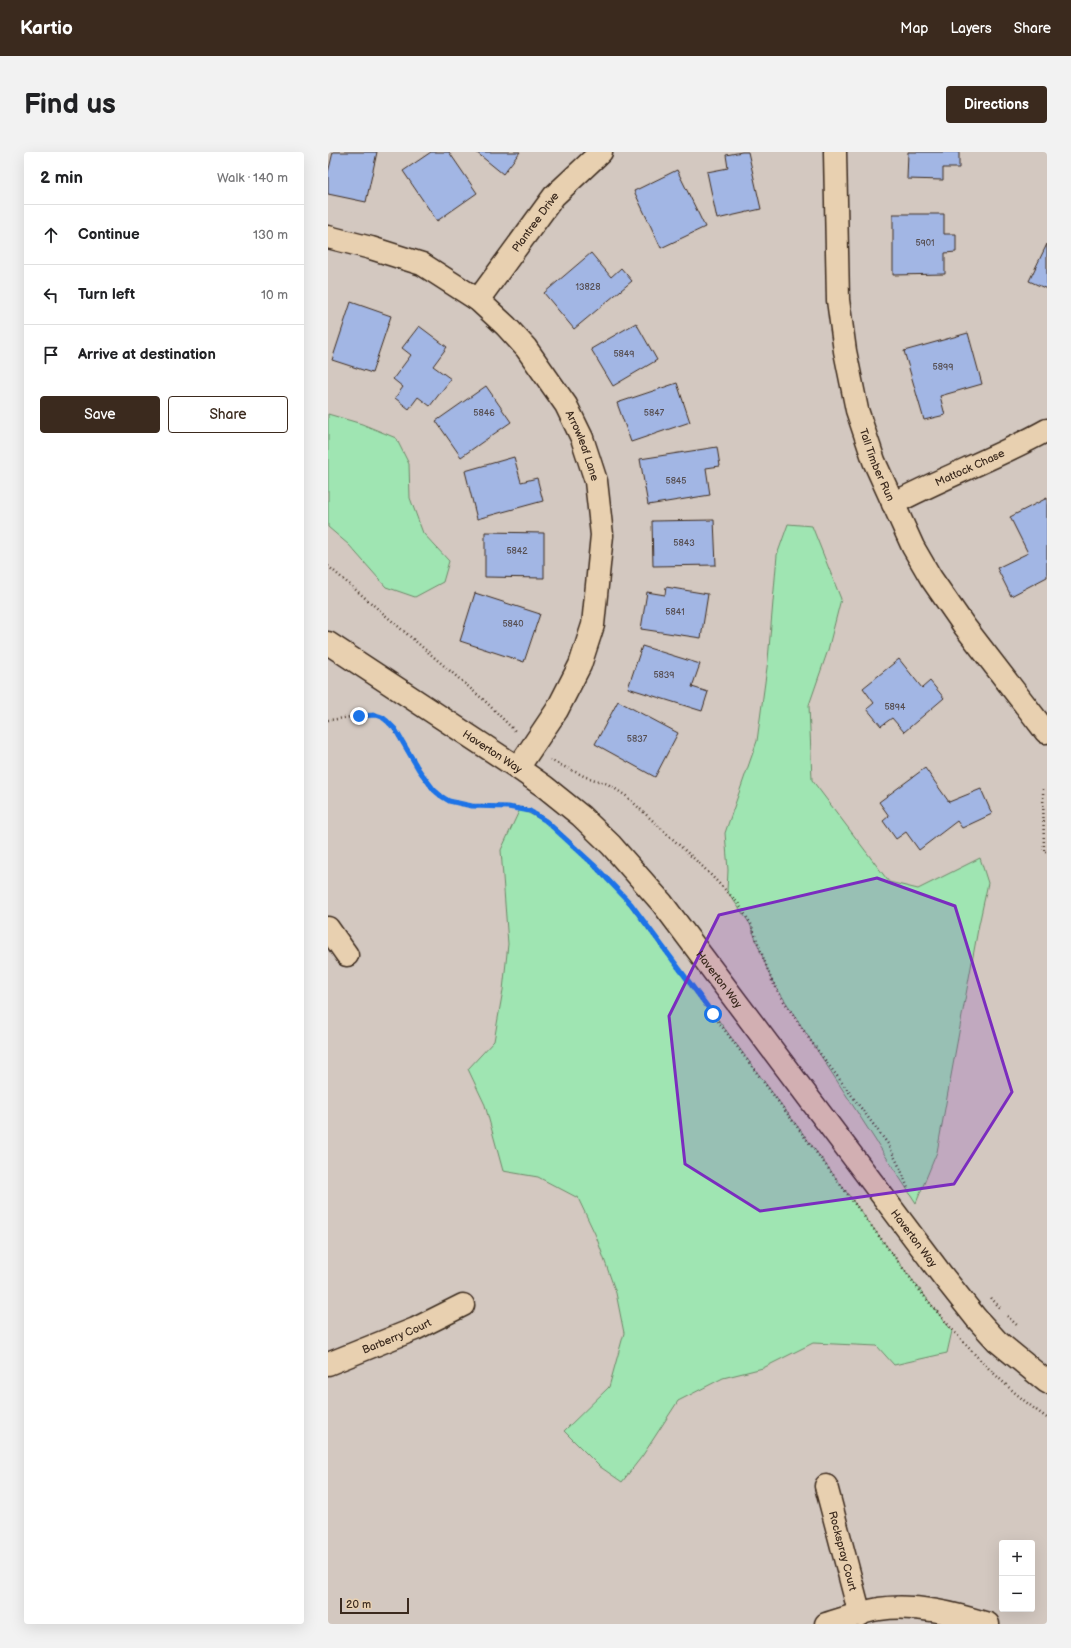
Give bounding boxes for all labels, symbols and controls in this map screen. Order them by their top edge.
text: Kartio [20,17,73,40]
text: Map [900,20,928,37]
text: Layers [950,20,992,37]
text: Share [1014,20,1051,37]
button: Directions [946,86,1047,123]
text: Find us [24,88,116,121]
text: 2 min [40,168,83,188]
text: Walk · 140 m [217,170,288,186]
street label: Plantree Drive [509,189,562,254]
icon: ahead [40,224,62,246]
text: Continue [78,225,140,244]
text: 130 m [253,227,288,243]
house number: 5901 [915,238,935,249]
house number: 13828 [576,282,600,293]
icon: left [40,284,62,306]
text: Turn left [78,285,135,304]
text: 10 m [261,287,288,303]
icon: arrive [40,344,62,366]
text: Arrive at destination [78,345,216,364]
house number: 5849 [613,349,635,360]
house number: 5899 [933,362,953,373]
button: Save [40,396,160,433]
button: Share [168,396,288,433]
house number: 5846 [473,408,495,419]
street label: Arrowleaf Lane [563,408,602,483]
house number: 5847 [644,408,665,419]
street label: Tall Timber Run [857,427,897,503]
street label: Mattock Chase [933,446,1007,489]
house number: 5845 [665,476,687,487]
house number: 5843 [673,538,695,549]
house number: 5842 [506,546,528,557]
house number: 5841 [665,607,685,618]
house number: 5840 [502,619,524,630]
house number: 5839 [653,670,675,681]
house number: 5894 [884,702,906,713]
route end [350,707,368,725]
street label: Haverton Way [460,727,525,776]
house number: 5837 [627,734,648,745]
street label: Haverton Way [693,948,745,1011]
route start [704,1005,722,1023]
street label: Haverton Way [888,1207,940,1270]
street label: Barberry Court [360,1316,434,1357]
street label: Rockspray Court [826,1510,859,1593]
map controls [999,1540,1035,1612]
button: + [999,1540,1035,1576]
button: − [999,1576,1035,1612]
scale bar [340,1596,409,1615]
text: 20 m [346,1598,371,1611]

